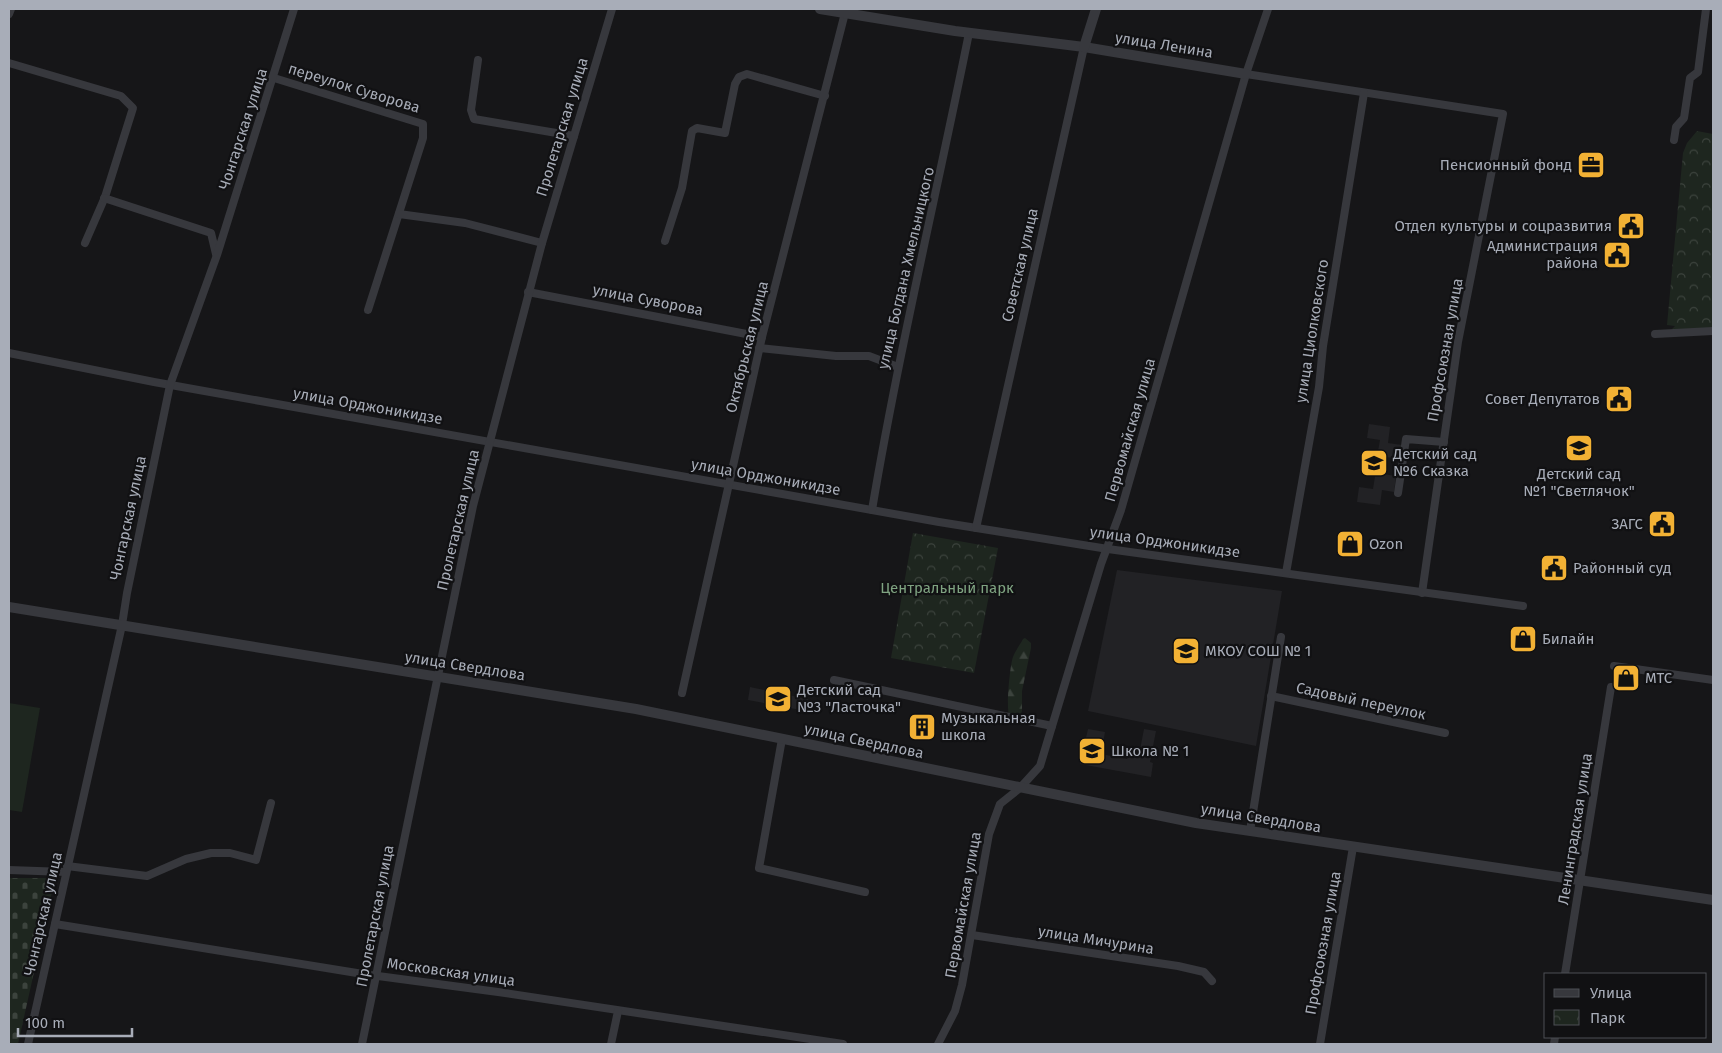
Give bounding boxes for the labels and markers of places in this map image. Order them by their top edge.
office icon: Пенсионный фонд [1576,150,1606,180]
place label: Пенсионный фонд [1440,156,1572,174]
public building icon: Отдел культуры и соцразвития [1616,211,1646,241]
place label: Отдел культуры и соцразвития [1394,217,1612,235]
place label: Администрация района [1487,237,1598,272]
public building icon: Администрация района [1602,240,1632,270]
public building icon: Совет Депутатов [1604,384,1634,414]
place label: Совет Депутатов [1485,390,1600,408]
school or university icon: Детский сад №1 "Светлячок" [1564,433,1594,463]
place label: Детский сад №6 Сказка [1392,445,1477,480]
school or university icon: Детский сад №6 Сказка [1359,448,1389,478]
place label: Детский сад №1 "Светлячок" [1523,465,1635,500]
public building icon: ЗАГС [1647,509,1677,539]
place label: ЗАГС [1612,515,1644,533]
shop icon: Ozon [1335,529,1365,559]
place label: Ozon [1369,535,1403,553]
public building icon: Районный суд [1539,553,1569,583]
place label: Районный суд [1573,559,1671,577]
shop icon: Билайн [1508,624,1538,654]
place label: Билайн [1542,630,1594,648]
school or university icon: МКОУ СОШ № 1 [1171,636,1201,666]
place label: МКОУ СОШ № 1 [1205,642,1311,660]
shop icon: МТС [1611,663,1641,693]
place label: МТС [1645,669,1673,687]
place label: Детский сад №3 "Ласточка" [796,681,901,716]
school or university icon: Детский сад №3 "Ласточка" [763,684,793,714]
place label: Музыкальная школа [941,709,1036,744]
building icon: Музыкальная школа [907,712,937,742]
school or university icon: Школа № 1 [1077,736,1107,766]
place label: Школа № 1 [1111,742,1189,760]

